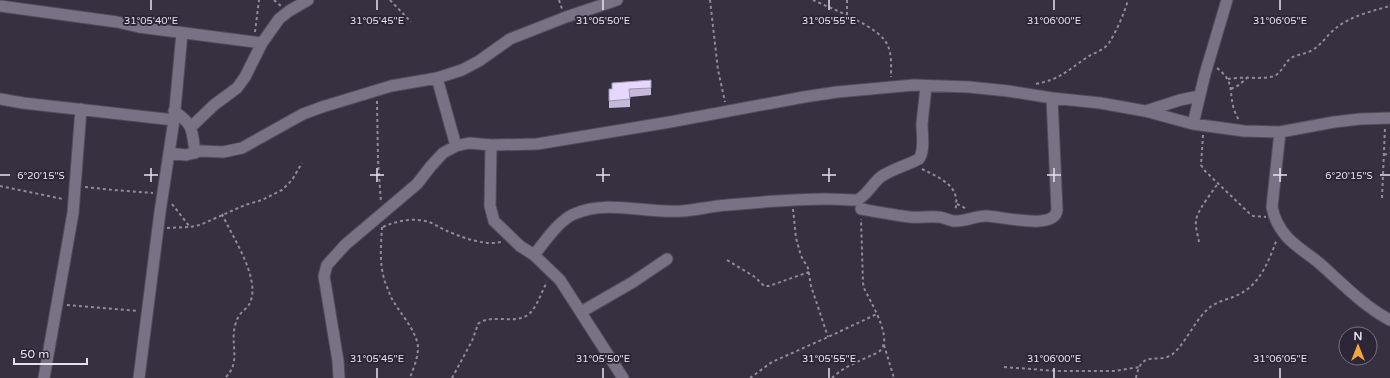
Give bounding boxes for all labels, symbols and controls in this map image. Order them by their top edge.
text: 31°05'40"E [124,15,178,27]
text: 31°05'45"E [350,15,404,27]
text: 31°05'50"E [576,15,630,27]
text: 31°05'55"E [802,15,856,27]
text: 31°06'00"E [1027,15,1081,27]
text: 31°06'05"E [1253,15,1307,27]
text: 6°20'15"S [17,170,65,182]
text: 6°20'15"S [1325,170,1373,182]
north arrow [1338,326,1378,366]
text: N [1354,330,1362,343]
scale bar [14,340,87,366]
text: 50 m [20,347,49,361]
text: 31°05'45"E [350,353,404,365]
text: 31°05'50"E [576,353,630,365]
text: 31°05'55"E [802,353,856,365]
text: 31°06'00"E [1027,353,1081,365]
text: 31°06'05"E [1253,353,1307,365]

